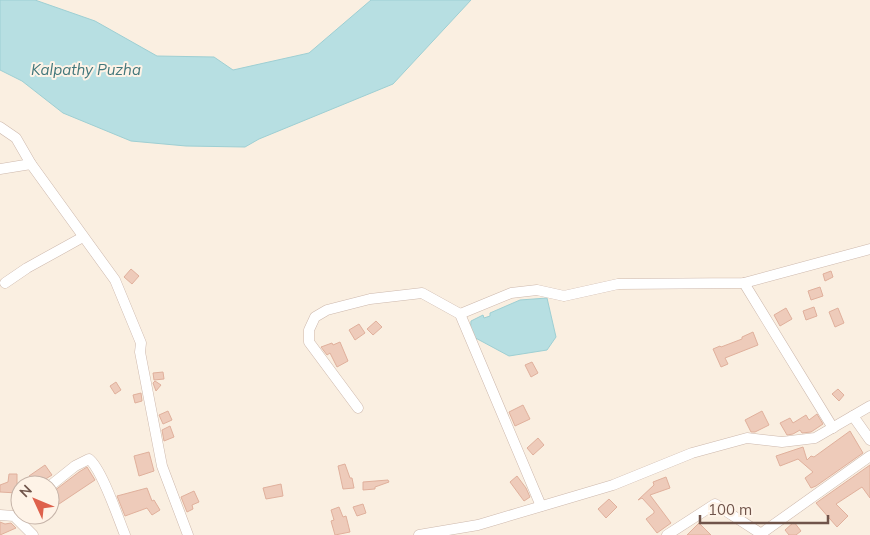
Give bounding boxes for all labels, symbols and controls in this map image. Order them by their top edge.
water label: Kalpathy Puzha [31,60,141,79]
north arrow [10,475,60,525]
text: N [16,481,36,501]
scale bar [700,492,828,524]
text: 100 m [708,500,752,519]

